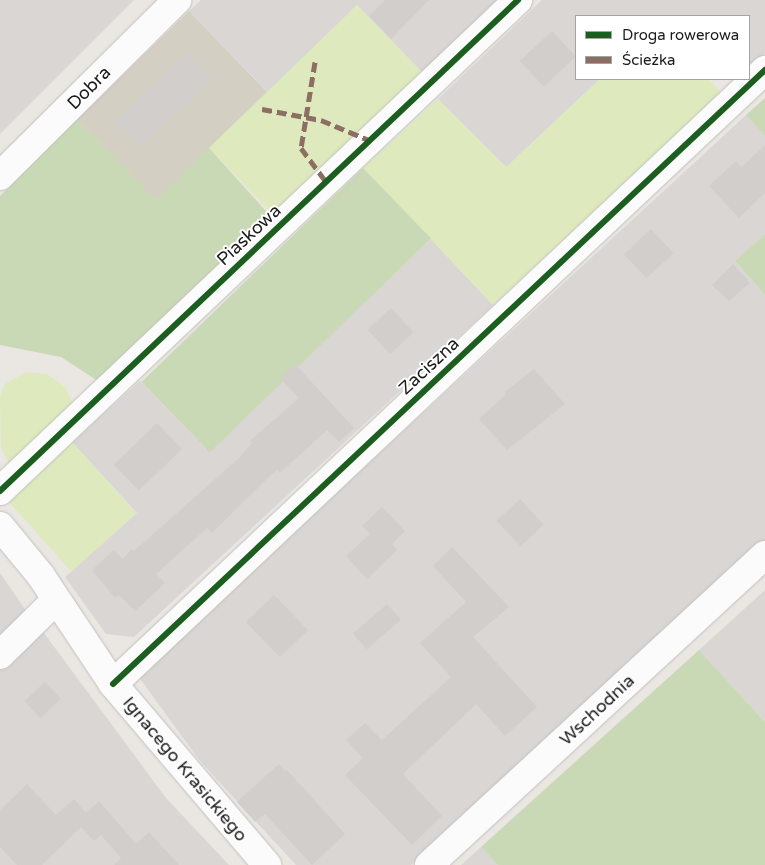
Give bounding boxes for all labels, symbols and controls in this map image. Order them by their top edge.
legend [575,15,750,80]
text: Droga rowerowa [622,26,739,44]
text: Ścieżka [622,51,675,69]
street label: Dobra [63,62,115,114]
street label: Piaskowa [212,200,286,270]
street label: Zaciszna [394,333,464,399]
street label: Wschodnia [555,670,639,750]
street label: Ignacego Krasickiego [118,692,252,846]

